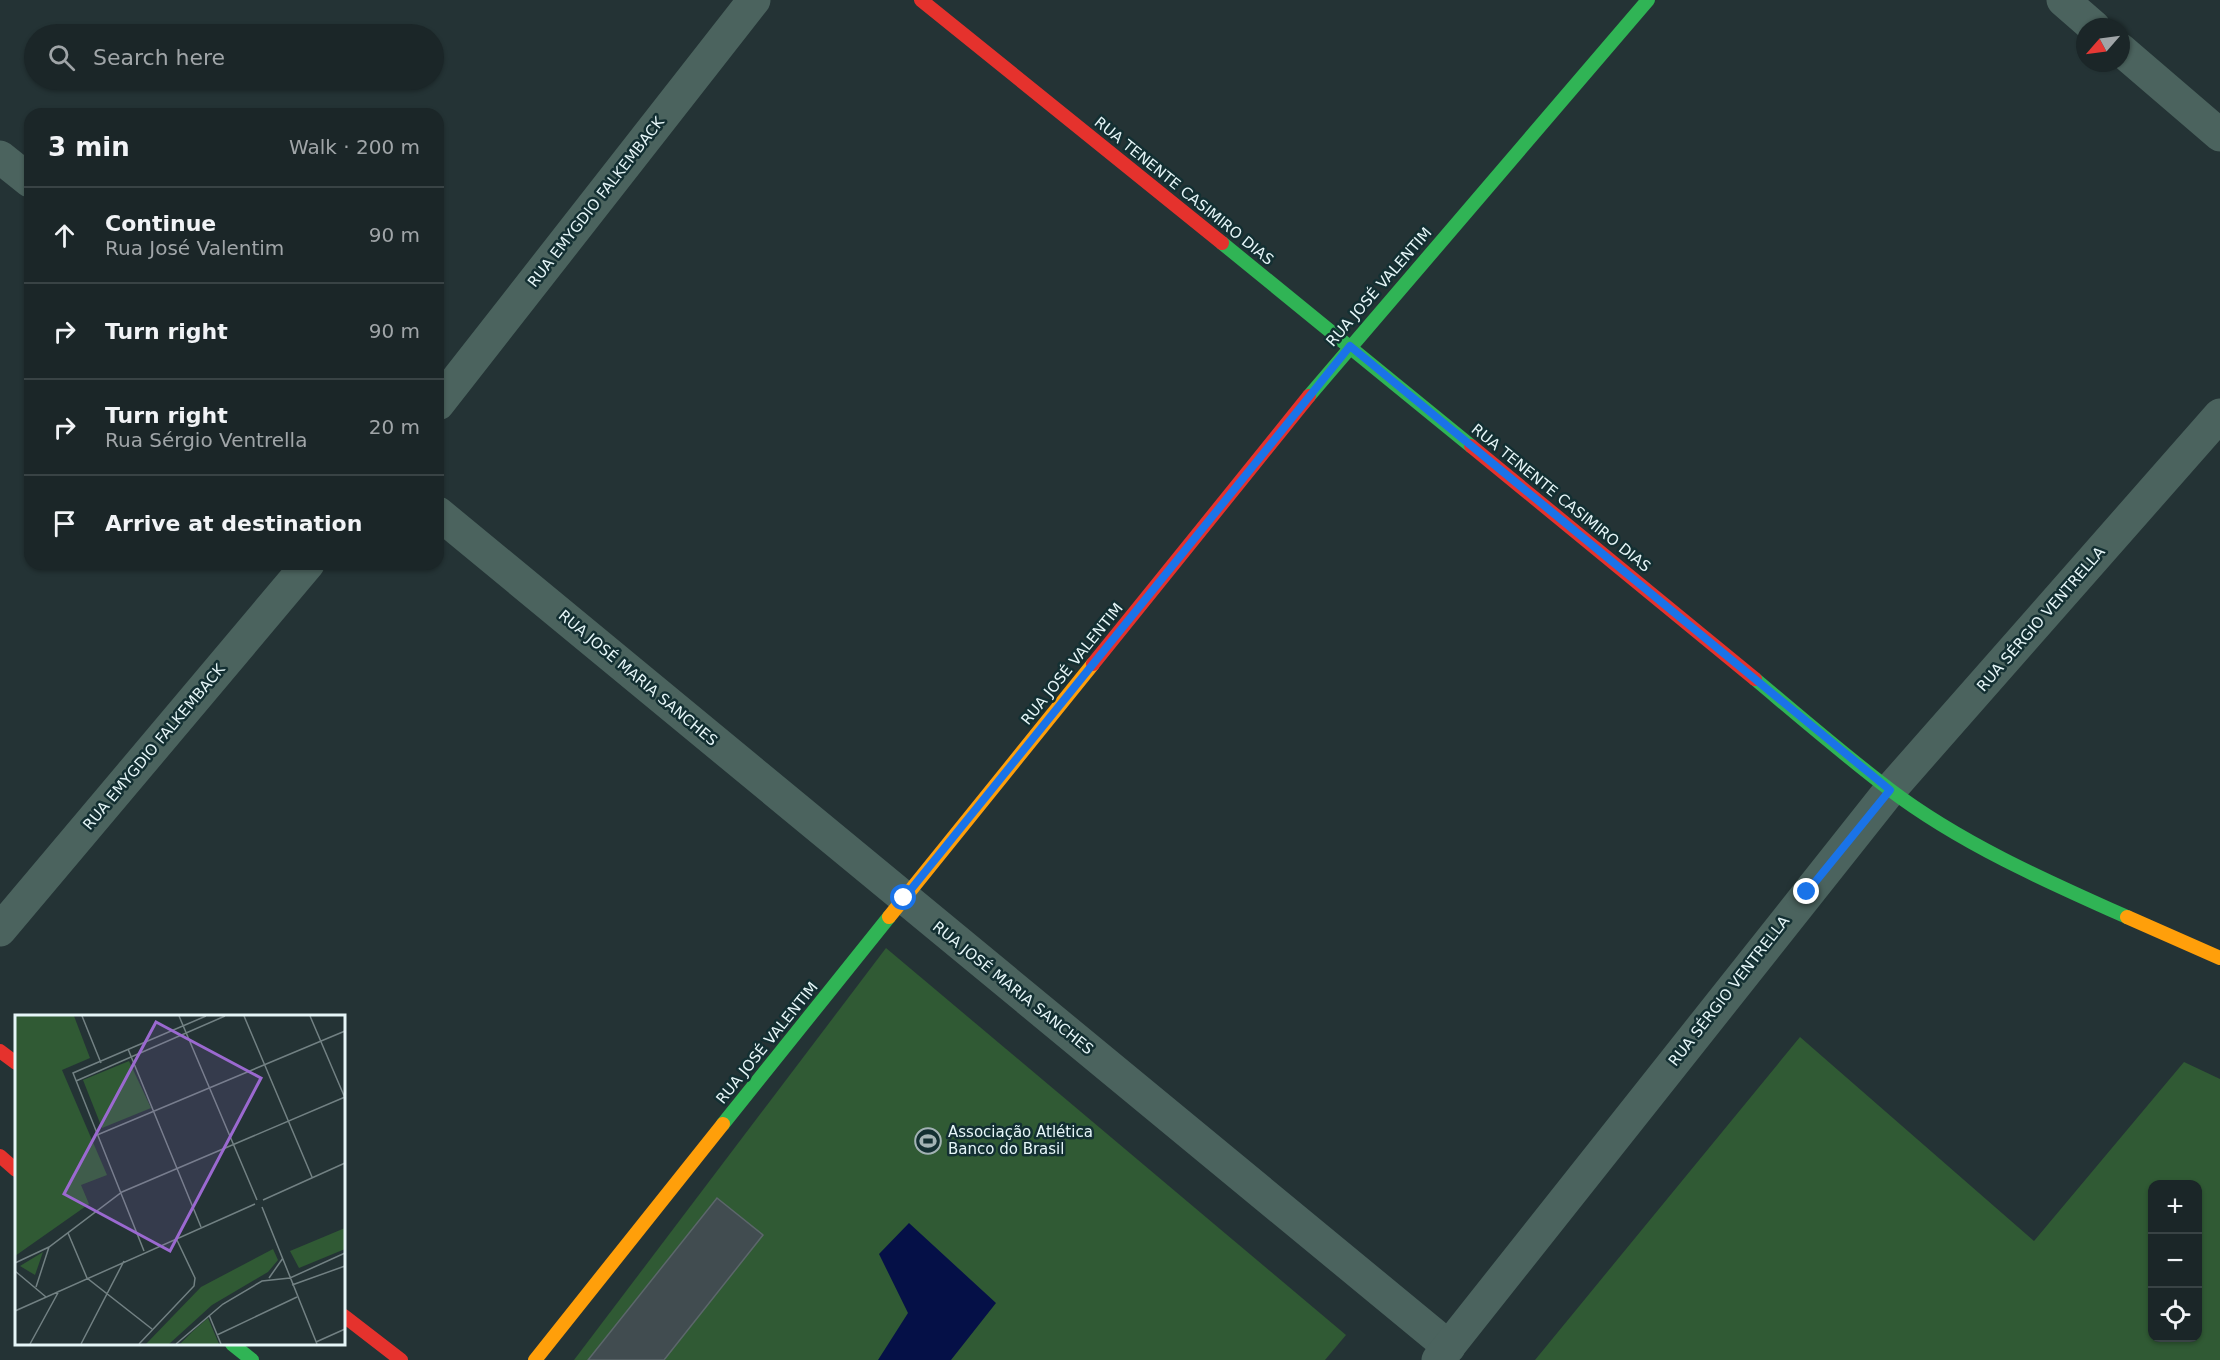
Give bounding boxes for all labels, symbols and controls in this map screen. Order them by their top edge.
north arrow [2076,18,2130,72]
search box [24,24,444,90]
icon: search [45,41,78,74]
text: Search here [93,45,225,70]
street label: RUA EMYGDIO FALKEMBACK [524,112,669,291]
street label: RUA TENENTE CASIMIRO DIAS [1091,113,1277,269]
text: 3 min [48,132,130,162]
text: Walk · 200 m [289,135,420,159]
text: Continue [105,211,216,236]
icon: ahead [48,219,81,252]
text: 90 m [369,223,420,247]
street label: RUA JOSÉ VALENTIM [1322,223,1436,350]
text: Rua José Valentim [105,236,284,260]
icon: right [48,315,81,348]
text: Turn right [105,319,228,344]
text: 90 m [369,319,420,343]
text: Turn right [105,403,228,428]
icon: right [48,411,81,444]
text: 20 m [369,415,420,439]
street label: RUA TENENTE CASIMIRO DIAS [1468,420,1654,576]
text: Rua Sérgio Ventrella [105,428,307,452]
icon: arrive [48,507,81,540]
text: Arrive at destination [105,511,362,536]
street label: RUA SÉRGIO VENTRELLA [1972,542,2109,695]
street label: RUA JOSÉ VALENTIM [1017,599,1127,729]
street label: RUA JOSÉ MARIA SANCHES [555,606,722,750]
street label: RUA EMYGDIO FALKEMBACK [79,660,229,834]
route end [1793,878,1819,904]
route start [890,884,916,910]
street label: RUA SÉRGIO VENTRELLA [1664,911,1794,1070]
street label: RUA JOSÉ MARIA SANCHES [929,917,1098,1058]
street label: RUA JOSÉ VALENTIM [712,978,822,1108]
inset map [15,1015,345,1345]
place label: Associação Atlética Banco do Brasil [948,1123,1093,1158]
sports icon: Associação Atlética Banco do Brasil [913,1126,943,1156]
map controls [2148,1180,2202,1342]
button: + [2148,1180,2202,1234]
button: − [2148,1234,2202,1288]
button: locate [2148,1288,2202,1342]

